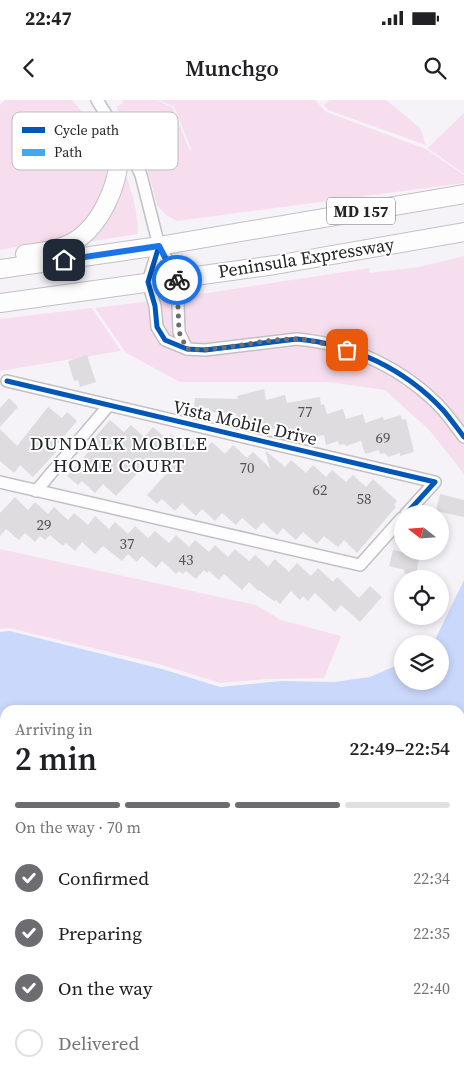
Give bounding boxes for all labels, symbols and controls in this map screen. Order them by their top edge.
text: 22:47 [25,5,72,31]
text: Munchgo [185,53,279,83]
icon: back [15,54,43,82]
icon: search [421,54,449,82]
legend [12,112,178,170]
text: Cycle path [54,120,119,140]
text: Path [54,142,82,162]
road number: MD 157 [327,198,395,224]
street label: Peninsula Expressway [216,231,396,284]
pin [43,239,85,281]
icon: home [50,246,78,274]
courier [152,255,202,305]
icon: bike [163,266,191,294]
pin [326,329,368,371]
icon: bag [333,336,361,364]
street label: Vista Mobile Drive [170,394,320,451]
house number: 77 [297,401,313,422]
house number: 69 [375,427,391,448]
district label: DUNDALK MOBILE HOME COURT [30,430,208,478]
house number: 70 [239,457,255,478]
house number: 62 [312,479,328,500]
house number: 58 [356,488,372,509]
north arrow [394,505,449,560]
map controls [394,505,449,690]
house number: 29 [36,514,52,535]
house number: 37 [119,533,135,554]
house number: 43 [178,549,194,570]
button: locate [394,570,449,625]
button: layers [394,635,449,690]
text: Arriving in [15,718,93,740]
text: 22:49–22:54 [350,735,450,761]
text: 2 min [15,737,97,781]
text: On the way · 70 m [15,816,141,838]
icon: check [15,864,43,892]
text: Confirmed [58,865,149,891]
text: 22:34 [413,867,450,889]
icon: check [15,919,43,947]
text: Preparing [58,920,142,946]
text: 22:35 [413,922,450,944]
icon: check [15,974,43,1002]
text: On the way [58,975,153,1001]
text: 22:40 [413,977,450,999]
text: Delivered [58,1030,139,1056]

